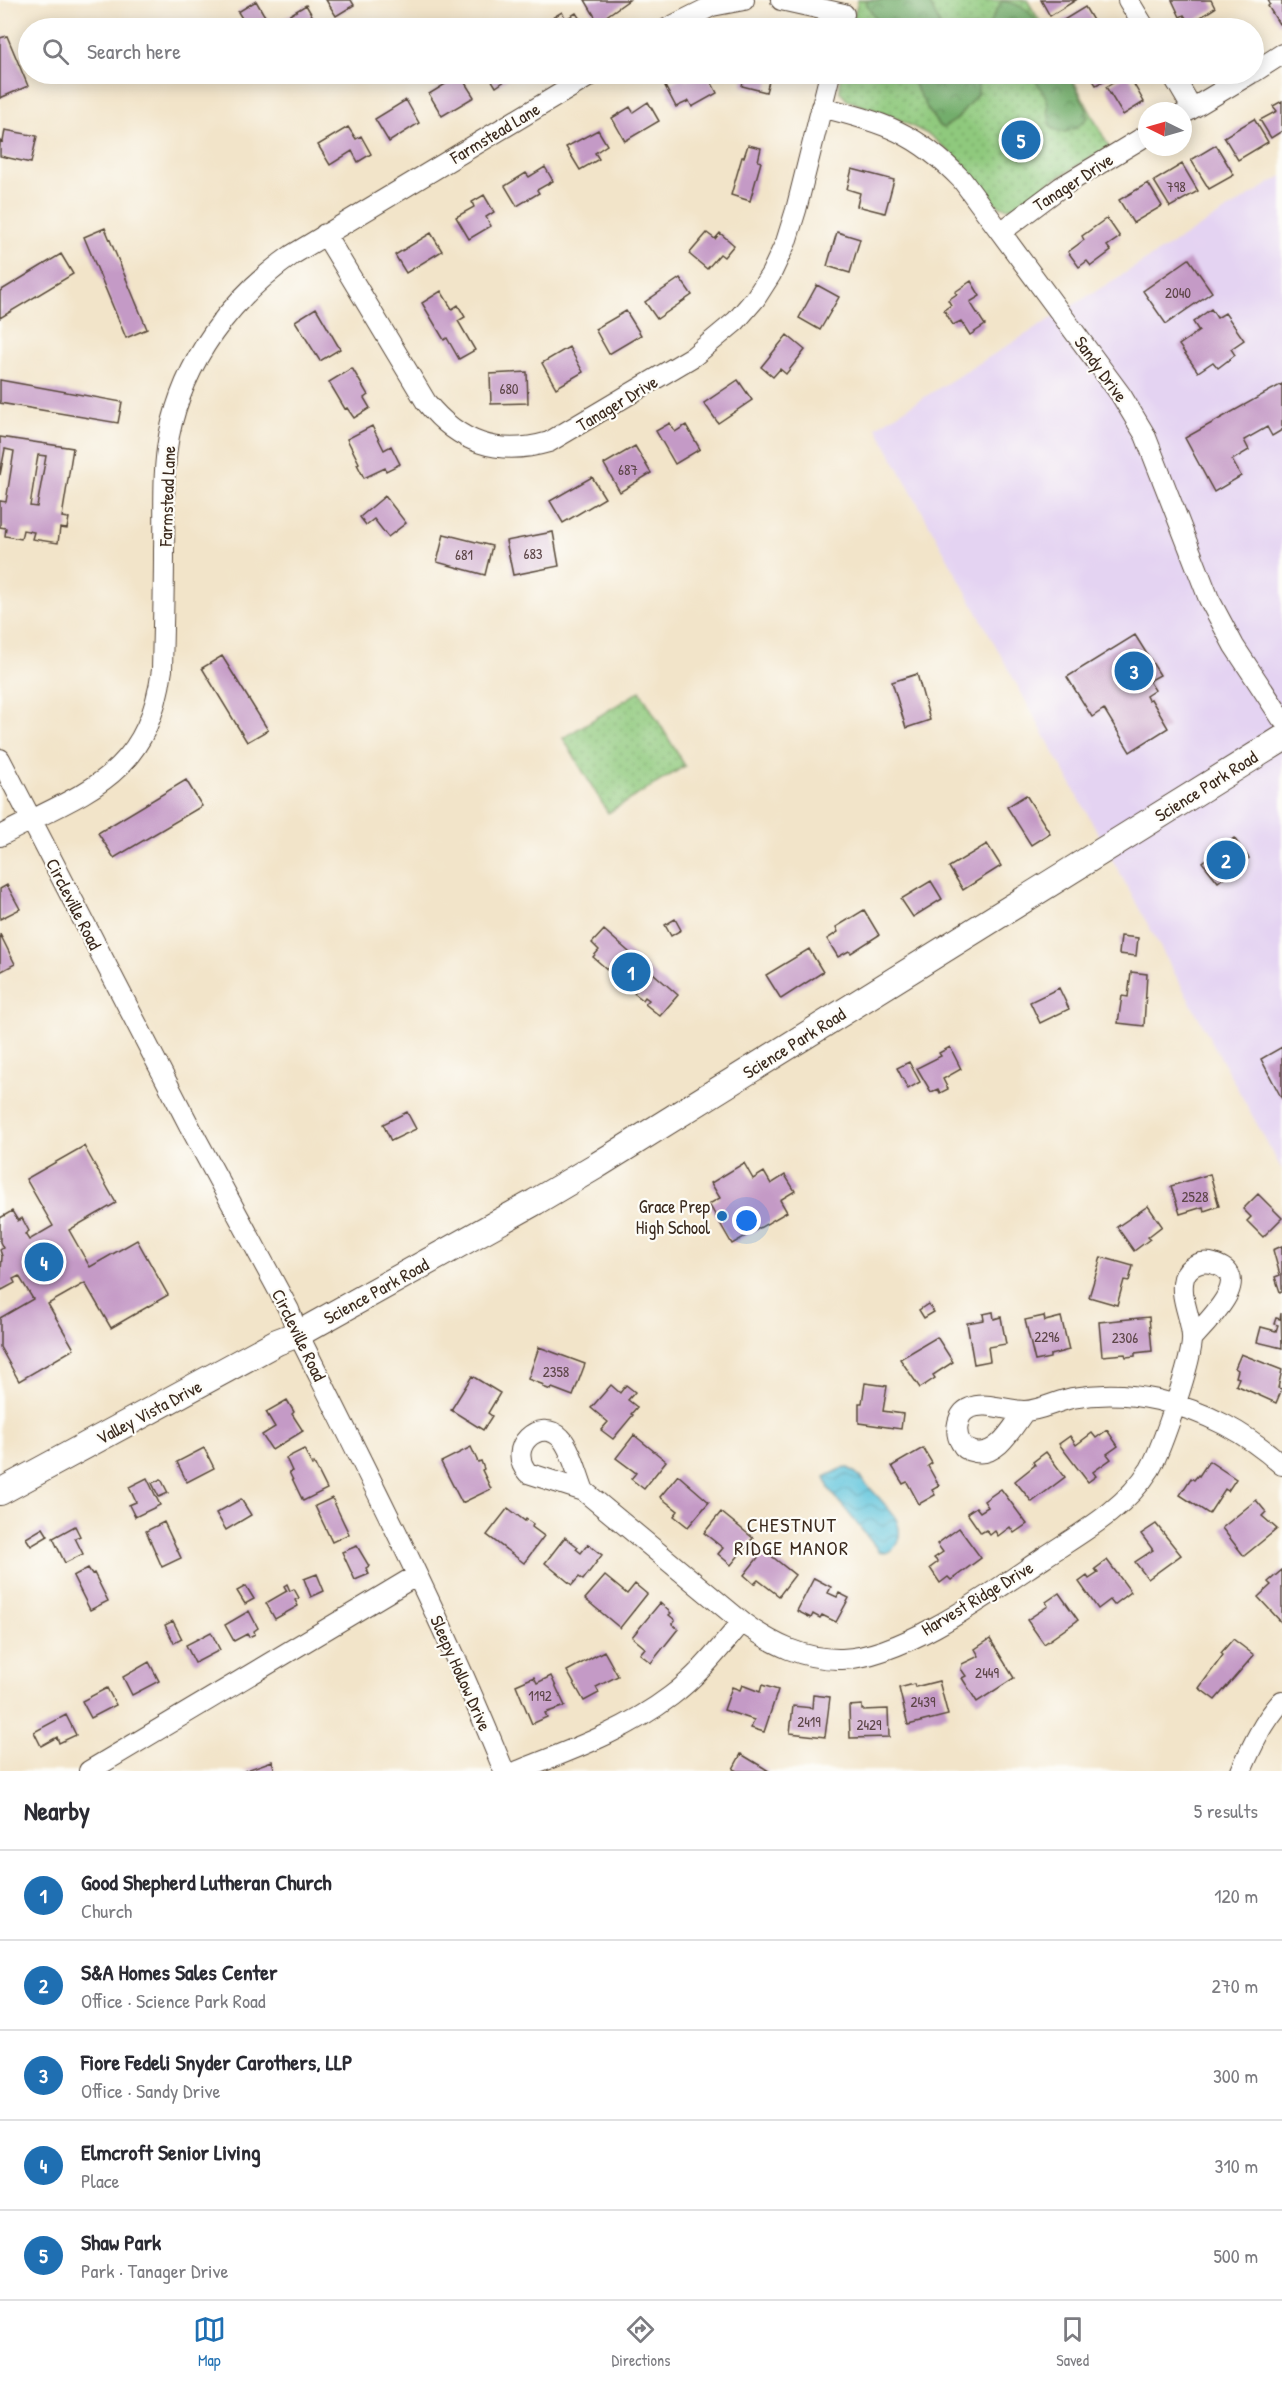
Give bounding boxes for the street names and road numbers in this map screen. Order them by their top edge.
street label: Farmstead Lane [445,96,545,170]
street label: Tanager Drive [1028,147,1118,217]
street label: Sandy Drive [1069,331,1133,407]
street label: Tanager Drive [572,369,662,437]
street label: Farmstead Lane [153,445,181,548]
street label: Science Park Road [1150,744,1262,828]
street label: Circleville Road [40,854,108,954]
street label: Science Park Road [738,1001,850,1085]
street label: Science Park Road [319,1252,433,1330]
street label: Circleville Road [266,1285,332,1385]
street label: Valley Vista Drive [92,1374,206,1450]
street label: Harvest Ridge Drive [916,1555,1038,1641]
street label: Sleepy Hollow Drive [424,1611,498,1735]

